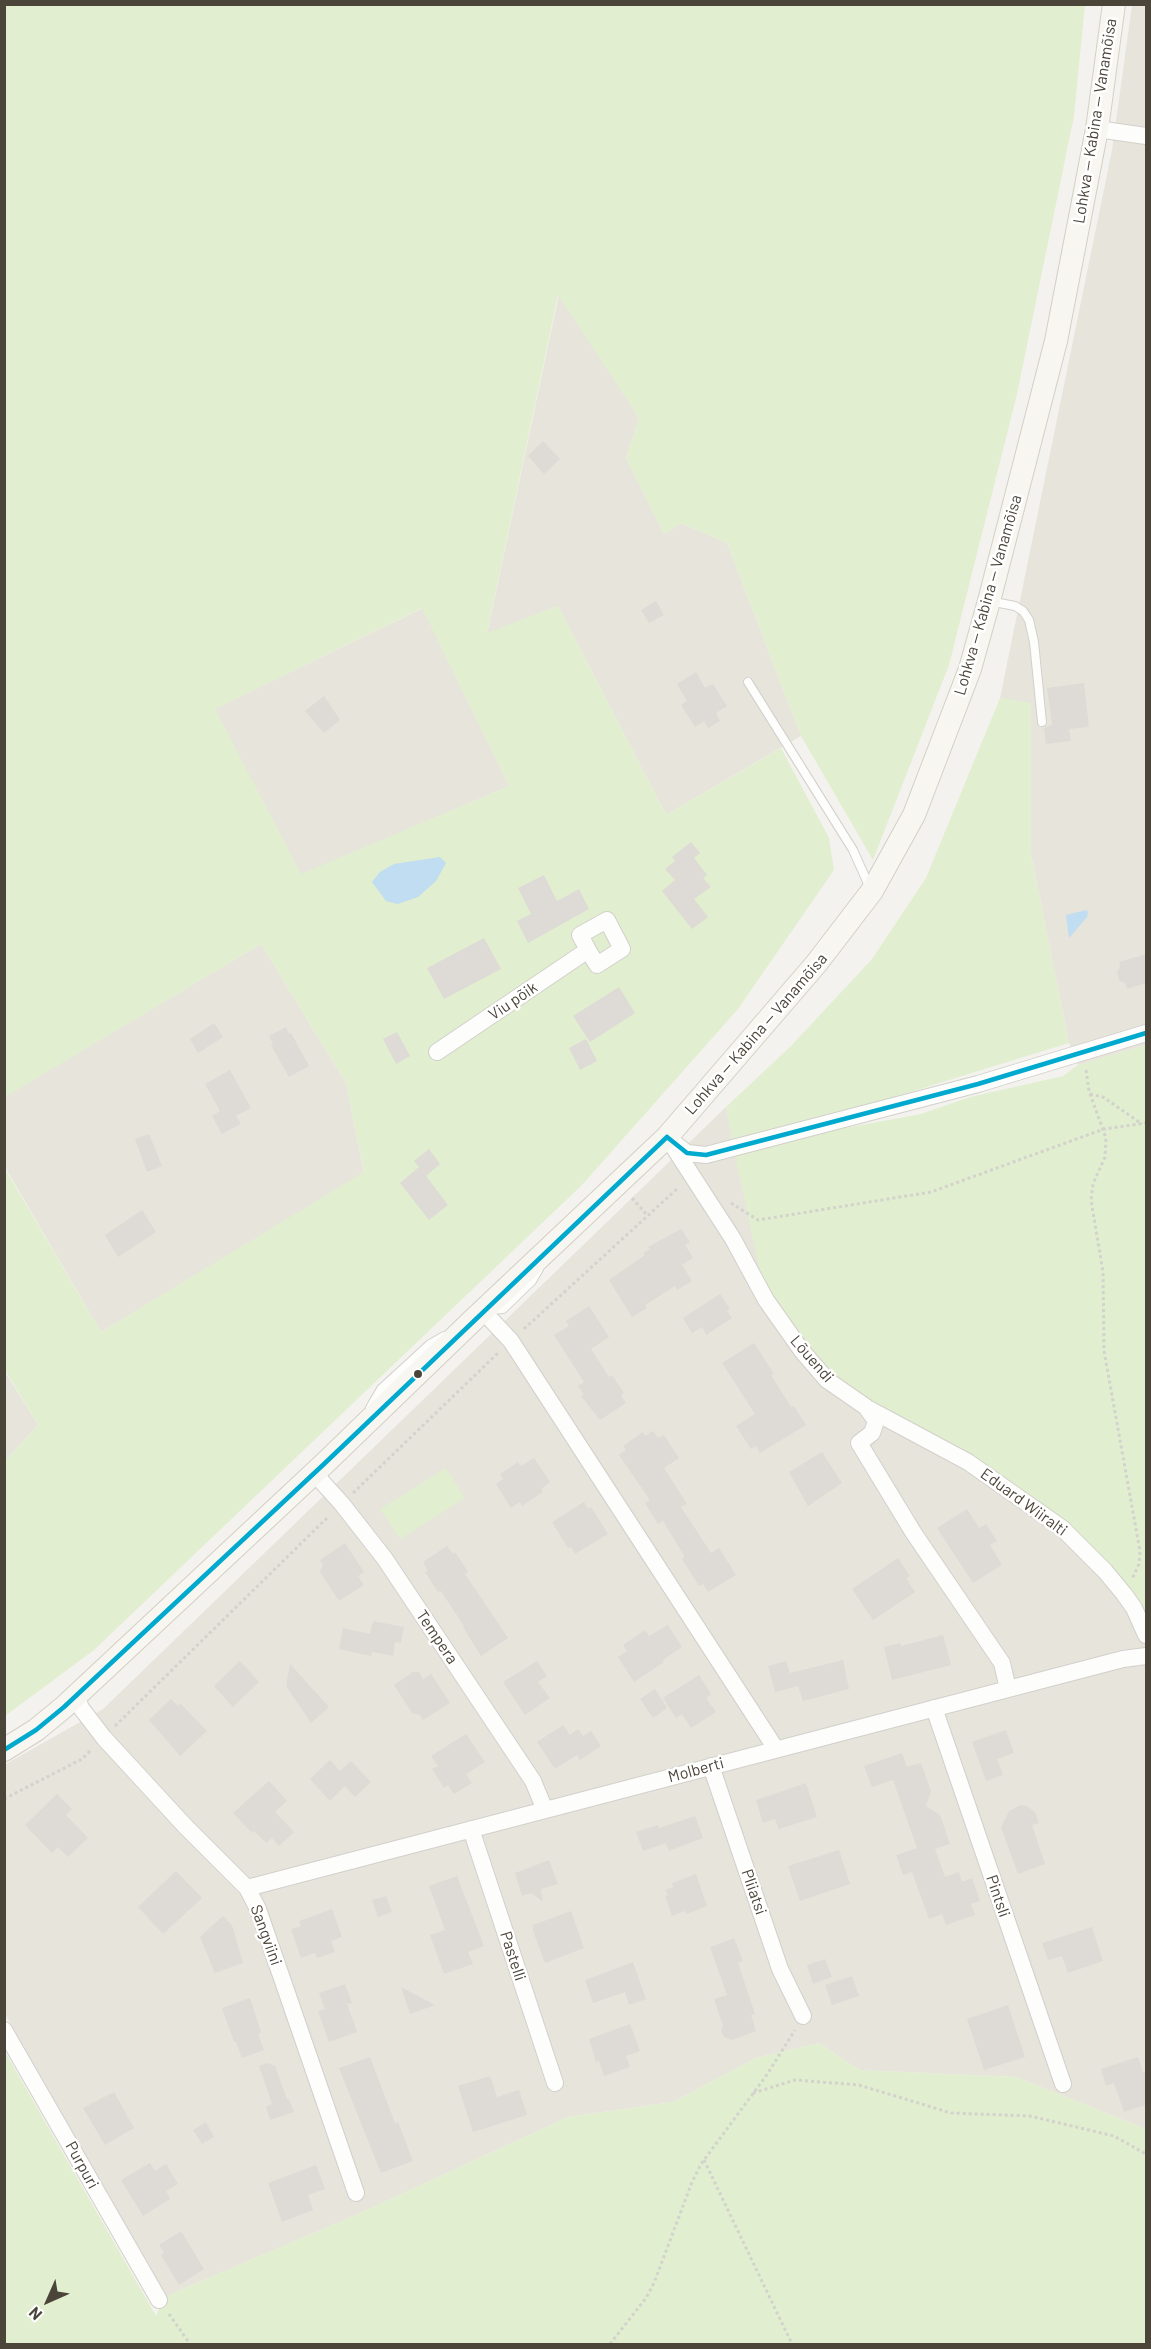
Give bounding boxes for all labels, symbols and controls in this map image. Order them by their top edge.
street label: Lohkva — Kabina — Vanamõisa [1069,17,1121,225]
street label: Lohkva — Kabina — Vanamõisa [950,493,1026,697]
street label: Lohkva — Kabina — Vanamõisa [681,949,831,1119]
street label: Viu põik [485,978,541,1024]
street label: Lõuendi [786,1332,838,1386]
unlabelled marker [412,1368,424,1380]
street label: Eduard Wiiralti [977,1464,1071,1540]
street label: Tempera [412,1606,462,1668]
street label: Molberti [666,1753,726,1787]
street label: Pliiatsi [737,1867,771,1917]
street label: Pintsli [982,1872,1014,1920]
street label: Sangviini [246,1902,286,1968]
street label: Pastelli [496,1929,530,1983]
street label: Purpuri [61,2138,103,2192]
north arrow [18,2271,78,2331]
text: N [24,2304,45,2325]

